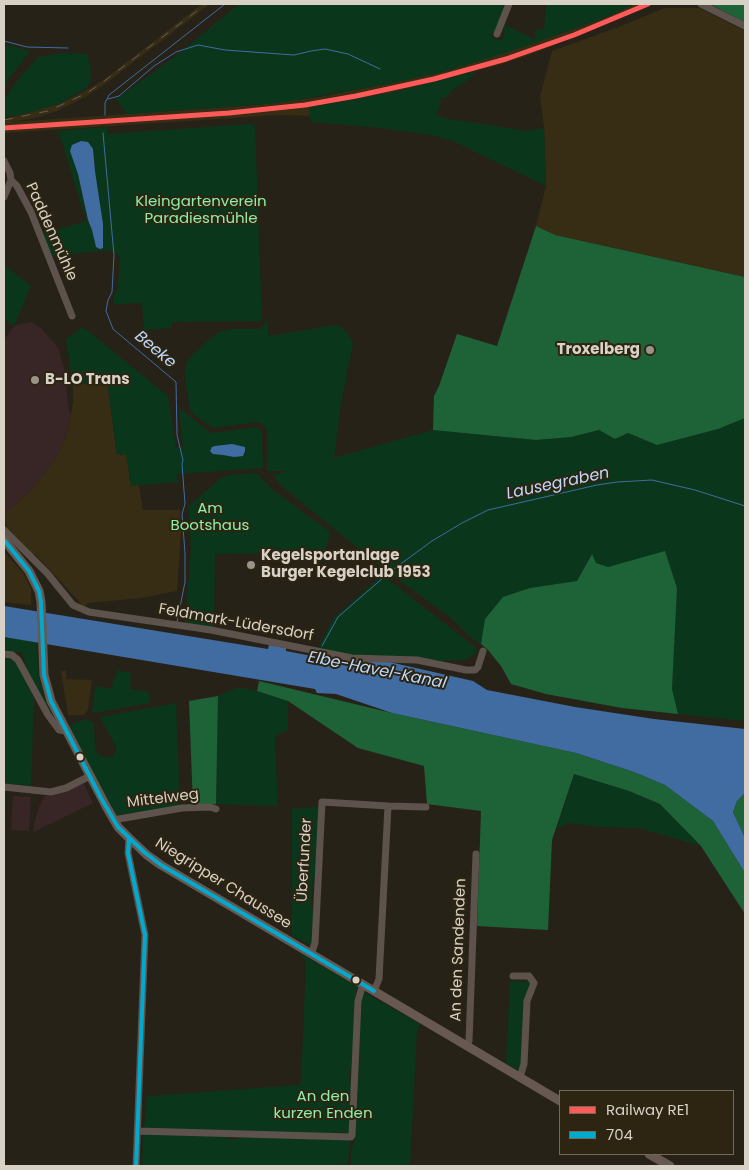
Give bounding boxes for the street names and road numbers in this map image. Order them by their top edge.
street label: Paddenmühle [21,180,81,284]
street label: Feldmark-Lüdersdorf [157,600,315,646]
street label: Mittelweg [126,786,200,812]
street label: Überfunder [294,817,316,903]
street label: Niegripper Chaussee [152,835,294,933]
street label: An den Sandenden [448,878,470,1022]

